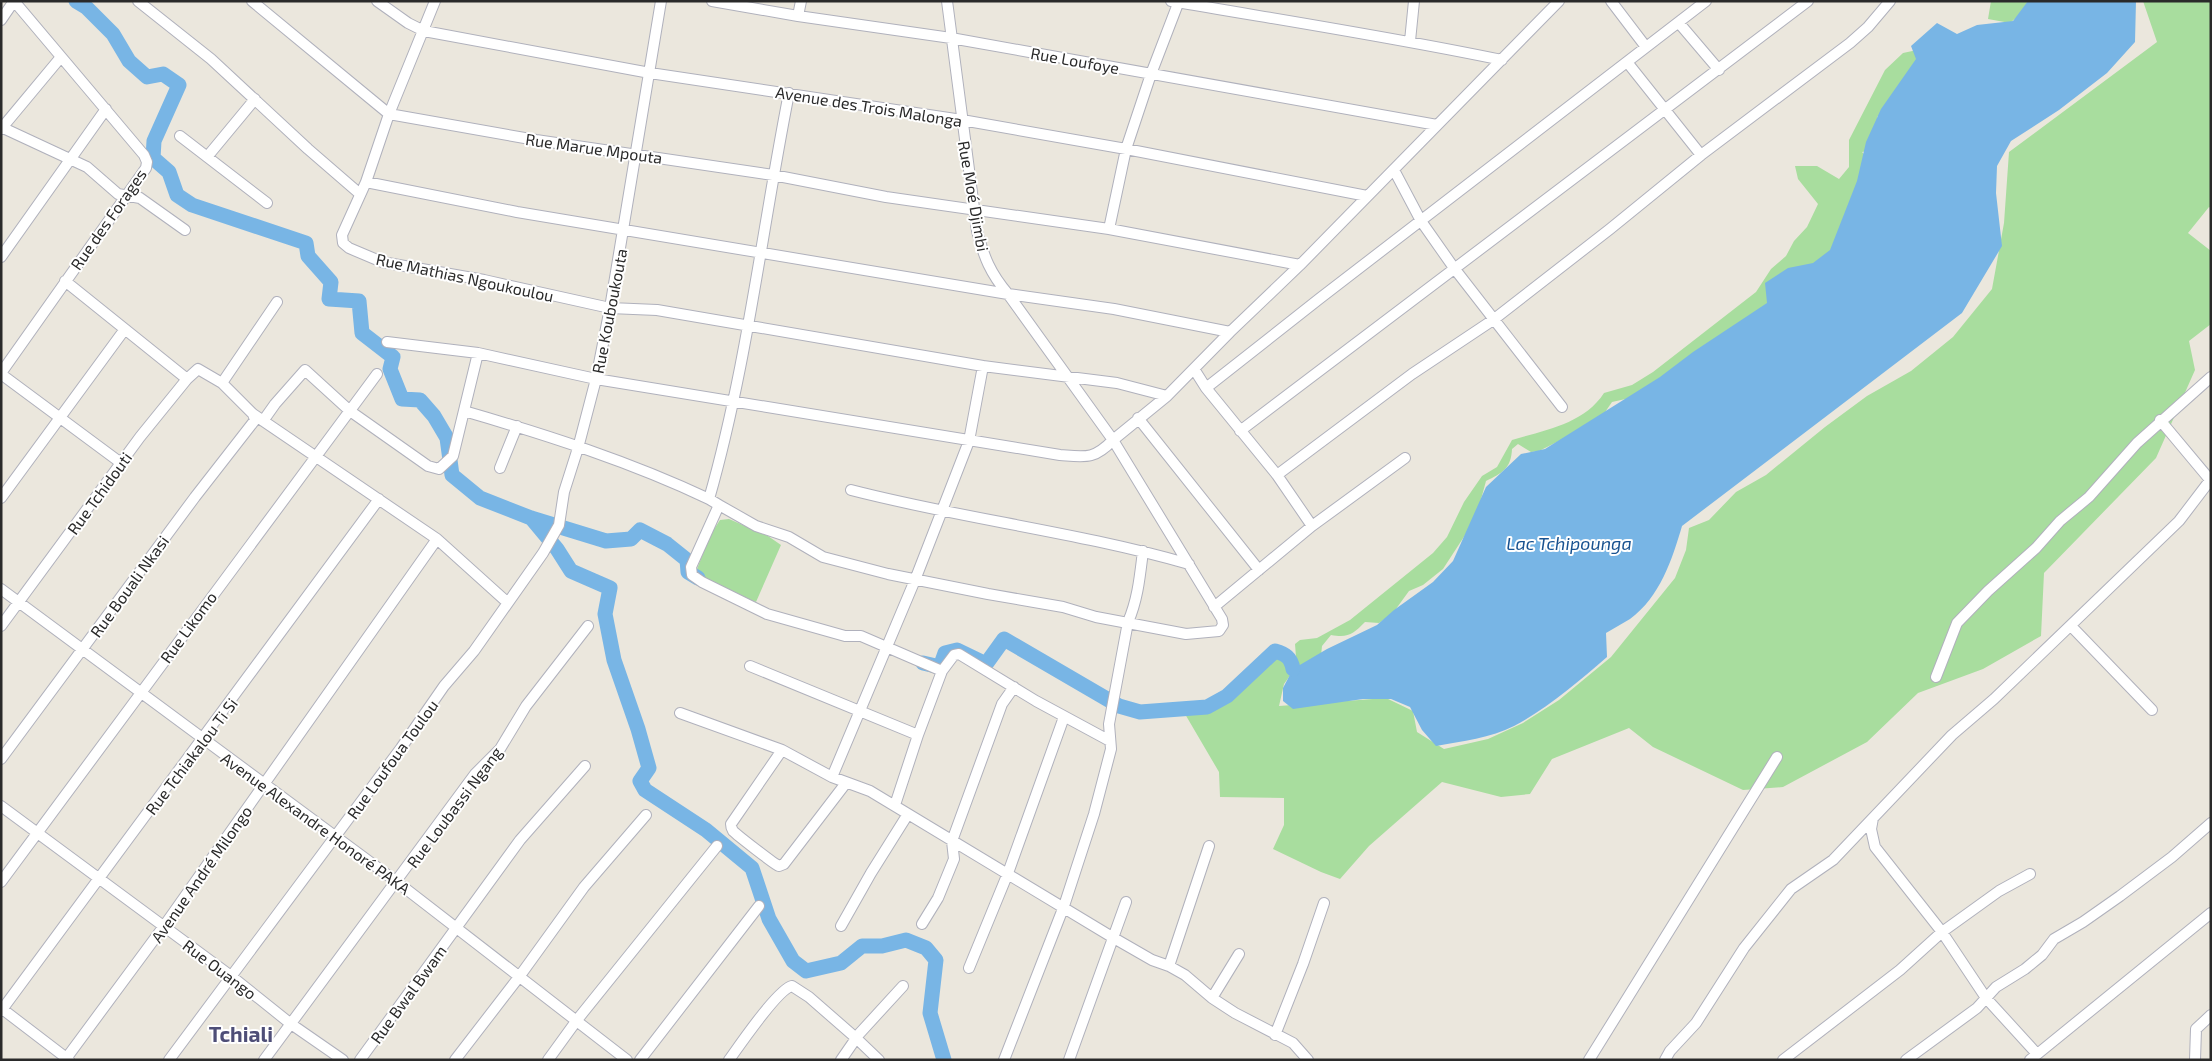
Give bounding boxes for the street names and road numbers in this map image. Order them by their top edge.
street label: Rue Loufoye [1029,43,1121,77]
street label: Avenue des Trois Malonga [774,82,964,130]
street label: Rue Marue Mpouta [524,129,664,167]
street label: Rue Moé Djimbi [954,139,993,253]
street label: Rue des Forages [66,165,150,273]
street label: Rue Kouboukouta [588,247,630,375]
street label: Rue Mathias Ngoukoulou [374,249,556,305]
street label: Rue Tchidouti [63,448,135,538]
street label: Rue Bouali Nkasi [86,532,172,640]
street label: Rue Likomo [156,588,220,666]
street label: Rue Tchiakalou Ti Si [141,694,241,818]
street label: Rue Loufoua Toulou [342,696,442,822]
street label: Rue Loubassi Ngang [402,743,506,871]
street label: Avenue Alexandre Honoré PAKA [218,748,414,898]
street label: Avenue André Milongo [147,802,255,946]
street label: Rue Ouango [180,935,260,1003]
street label: Rue Bwal Bwam [366,941,450,1047]

